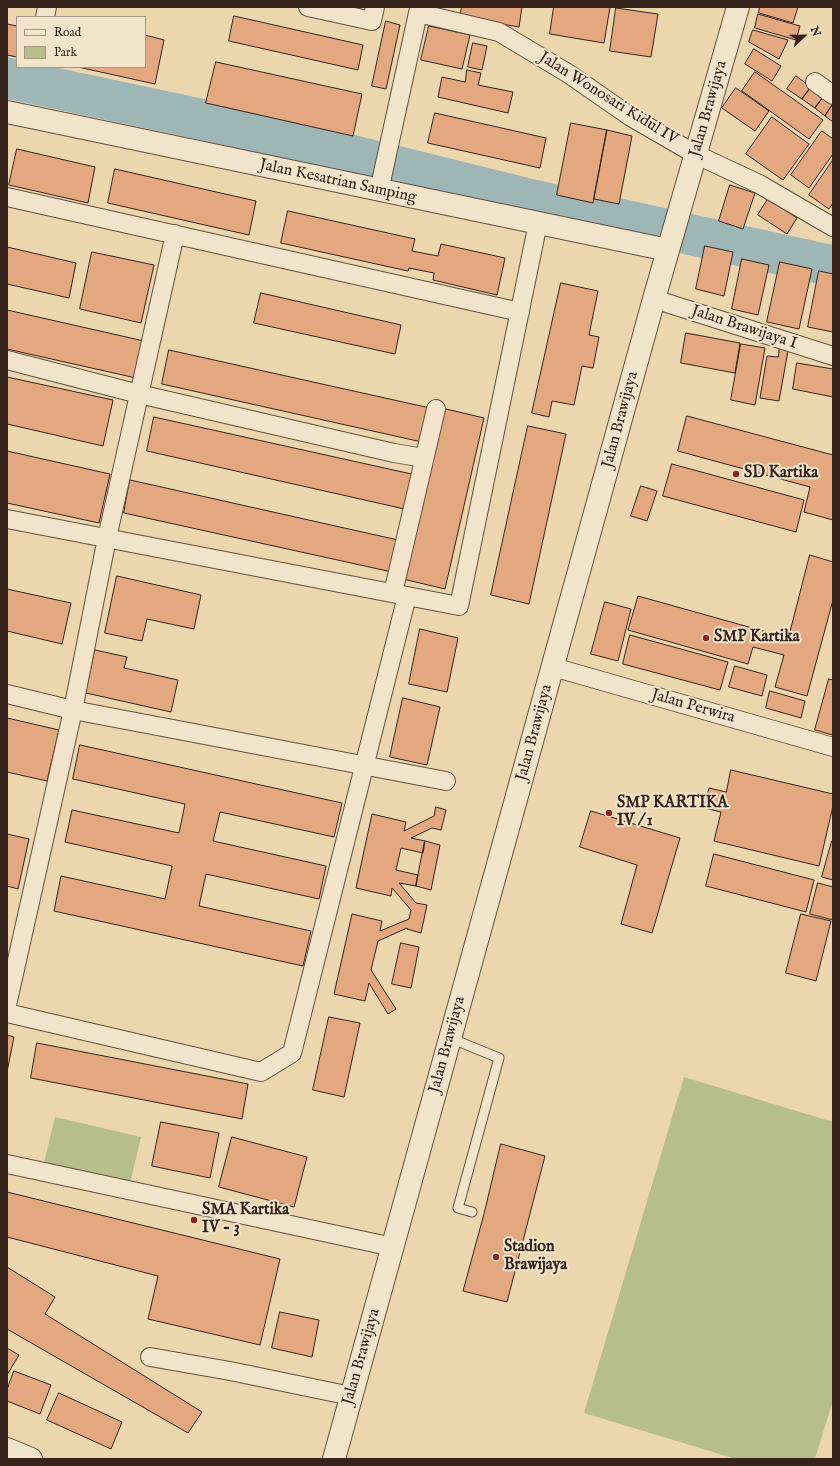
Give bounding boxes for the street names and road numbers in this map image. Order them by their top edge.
street label: Jalan Wonosari Kidul IV [535,48,681,150]
street label: Jalan Brawijaya [686,59,732,159]
street label: Jalan Kesatrian Samping [258,156,418,208]
street label: Jalan Brawijaya I [689,302,799,354]
street label: Jalan Brawijaya [599,369,643,471]
street label: Jalan Brawijaya [513,682,557,784]
street label: Jalan Perwira [649,686,737,728]
street label: Jalan Brawijaya [426,994,470,1096]
street label: Jalan Brawijaya [339,1307,385,1407]

